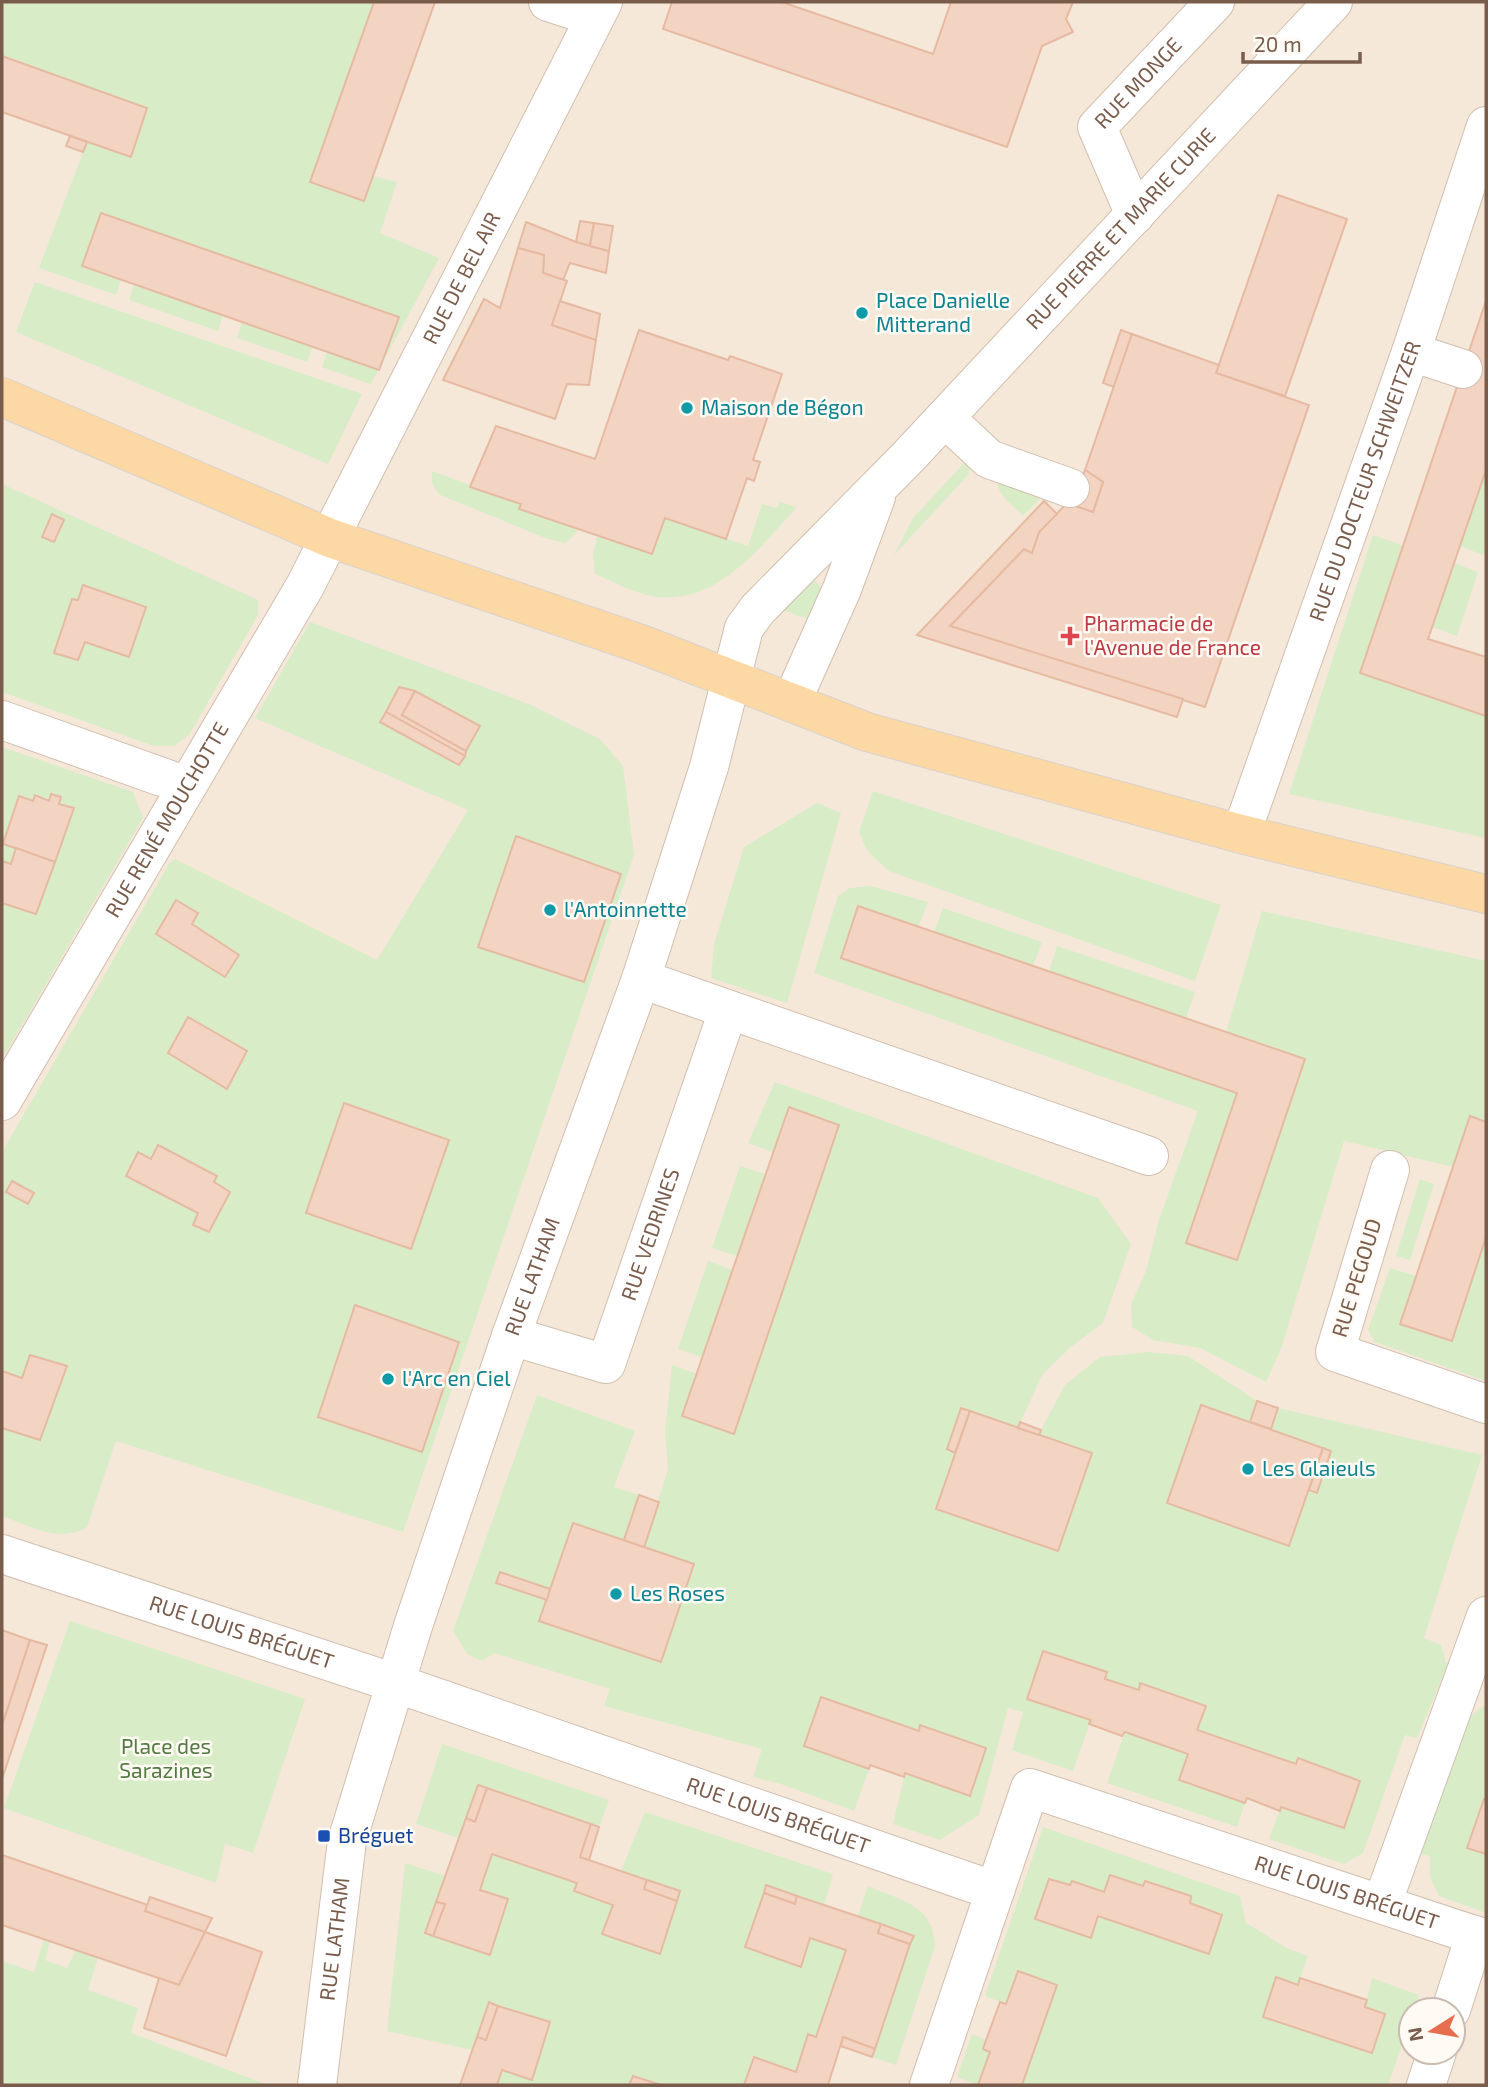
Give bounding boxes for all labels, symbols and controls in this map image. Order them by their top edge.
scale bar [1243,21,1360,65]
text: 20 m [1254,31,1302,56]
street label: RUE MONGE [1088,32,1186,133]
street label: RUE PIERRE ET MARIE CURIE [1020,122,1220,334]
street label: RUE DE BEL AIR [417,207,505,348]
place label: Place Danielle Mitterand [876,287,1010,336]
marker: Place Danielle Mitterand [854,305,870,321]
street label: RUE DU DOCTEUR SCHWEITZER [1303,337,1425,624]
place label: Maison de Bégon [701,394,864,419]
marker: Maison de Bégon [679,400,695,416]
place label: Pharmacie de l'Avenue de France [1084,610,1261,659]
marker: Pharmacie de l'Avenue de France [1062,628,1078,644]
street label: RUE RENÉ MOUCHOTTE [99,717,233,921]
place label: l'Antoinnette [564,896,687,921]
marker: l'Antoinnette [542,902,558,918]
street label: RUE VEDRINES [615,1165,684,1304]
street label: RUE LATHAM [498,1214,564,1339]
street label: RUE PEGOUD [1326,1215,1385,1340]
place label: l'Arc en Ciel [402,1365,511,1390]
marker: l'Arc en Ciel [380,1371,396,1387]
place label: Les Glaieuls [1262,1455,1376,1480]
marker: Les Glaieuls [1240,1461,1256,1477]
place label: Les Roses [630,1580,725,1605]
marker: Les Roses [608,1586,624,1602]
street label: RUE LOUIS BRÉGUET [146,1589,337,1673]
park label: Place des Sarazines [119,1733,213,1782]
street label: RUE LOUIS BRÉGUET [683,1771,874,1858]
place label: Bréguet [338,1822,413,1847]
marker: Bréguet [316,1828,332,1844]
street label: RUE LOUIS BRÉGUET [1252,1849,1443,1934]
street label: RUE LATHAM [313,1876,353,2002]
north arrow [1397,1996,1467,2066]
text: N [1402,2025,1427,2043]

